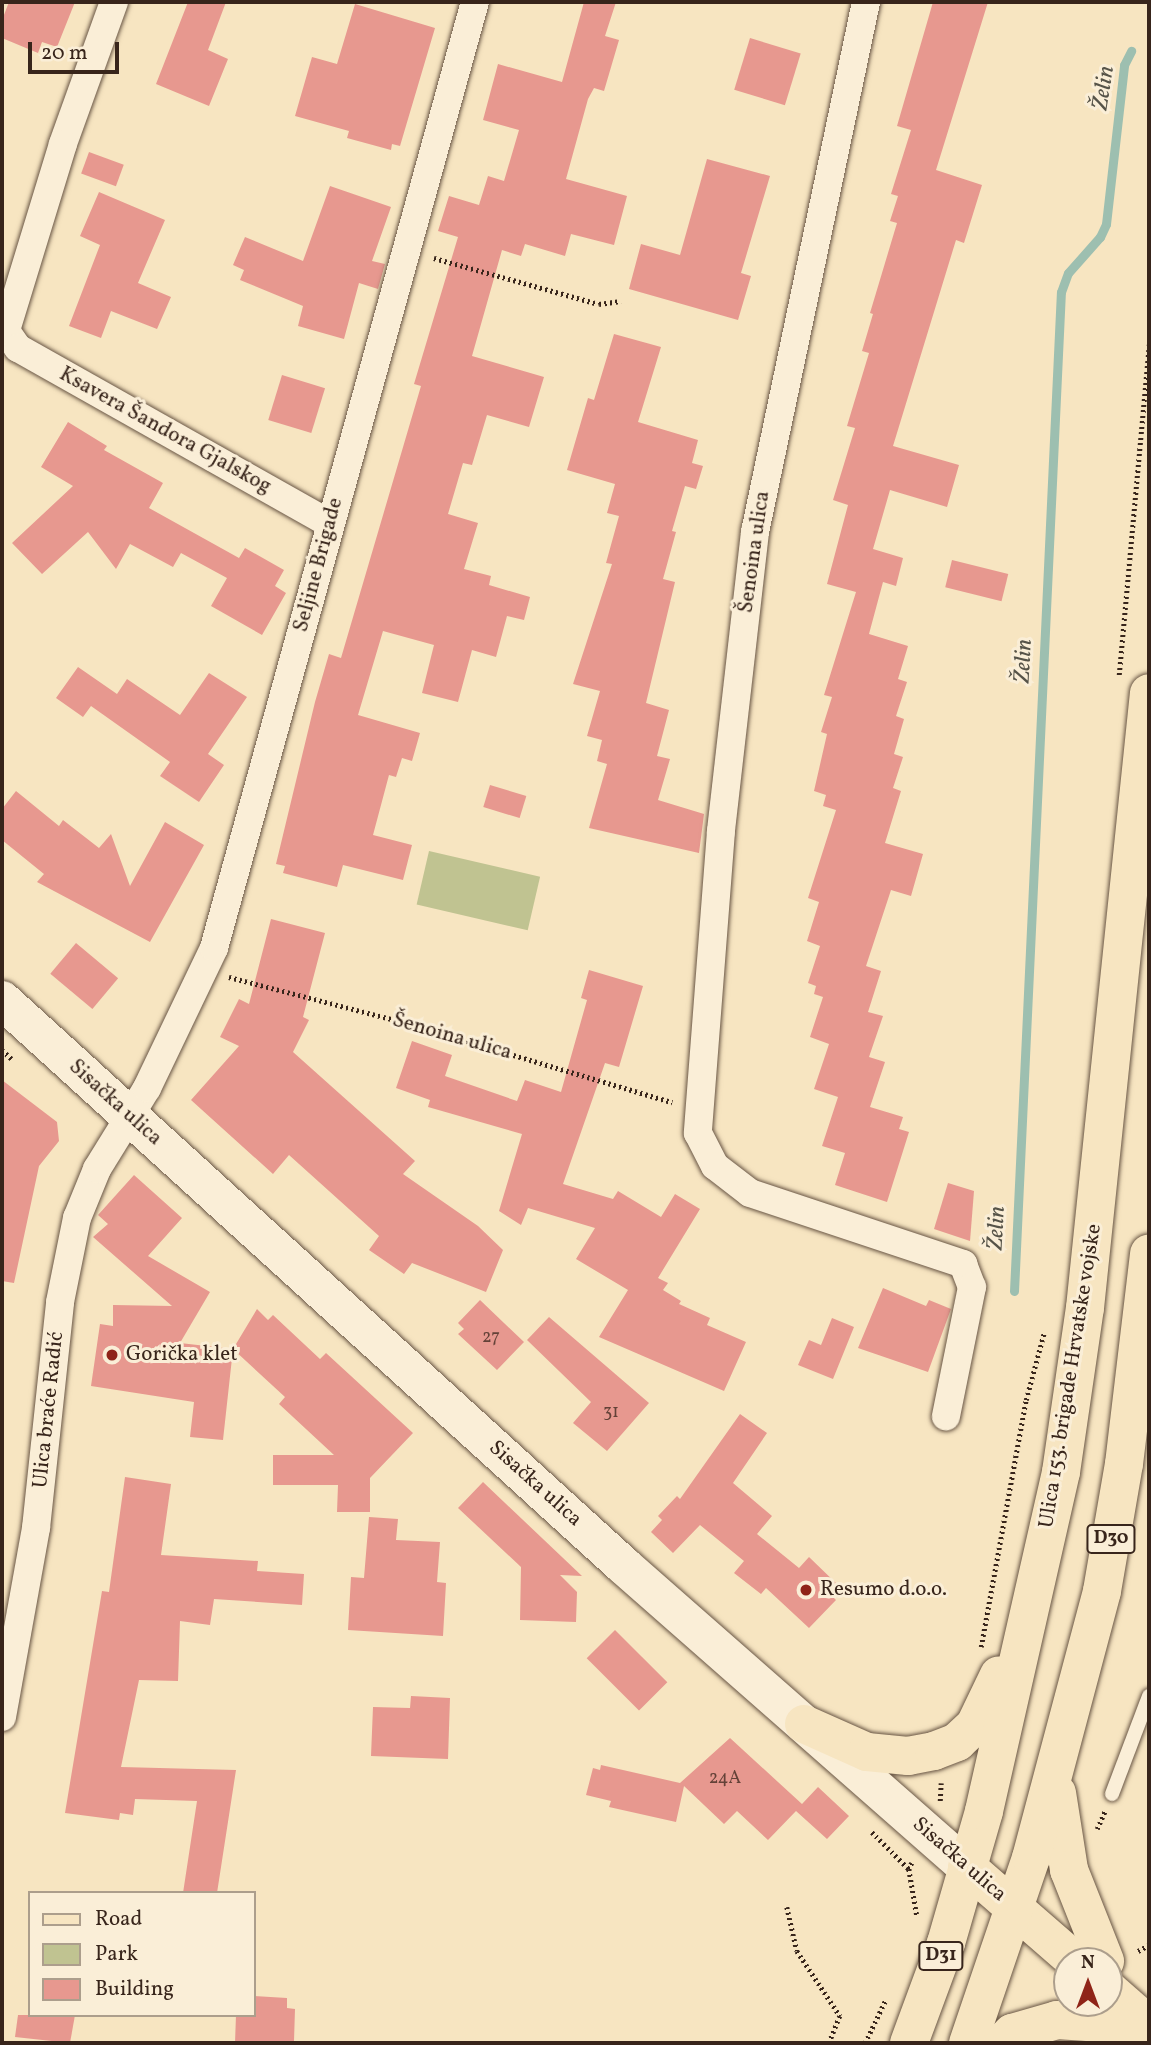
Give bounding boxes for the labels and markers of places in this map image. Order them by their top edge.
place label: Gorička klet [126,1342,238,1368]
marker: Gorička klet [104,1347,120,1363]
place label: Resumo d.o.o. [820,1577,947,1603]
marker: Resumo d.o.o. [798,1582,814,1598]

